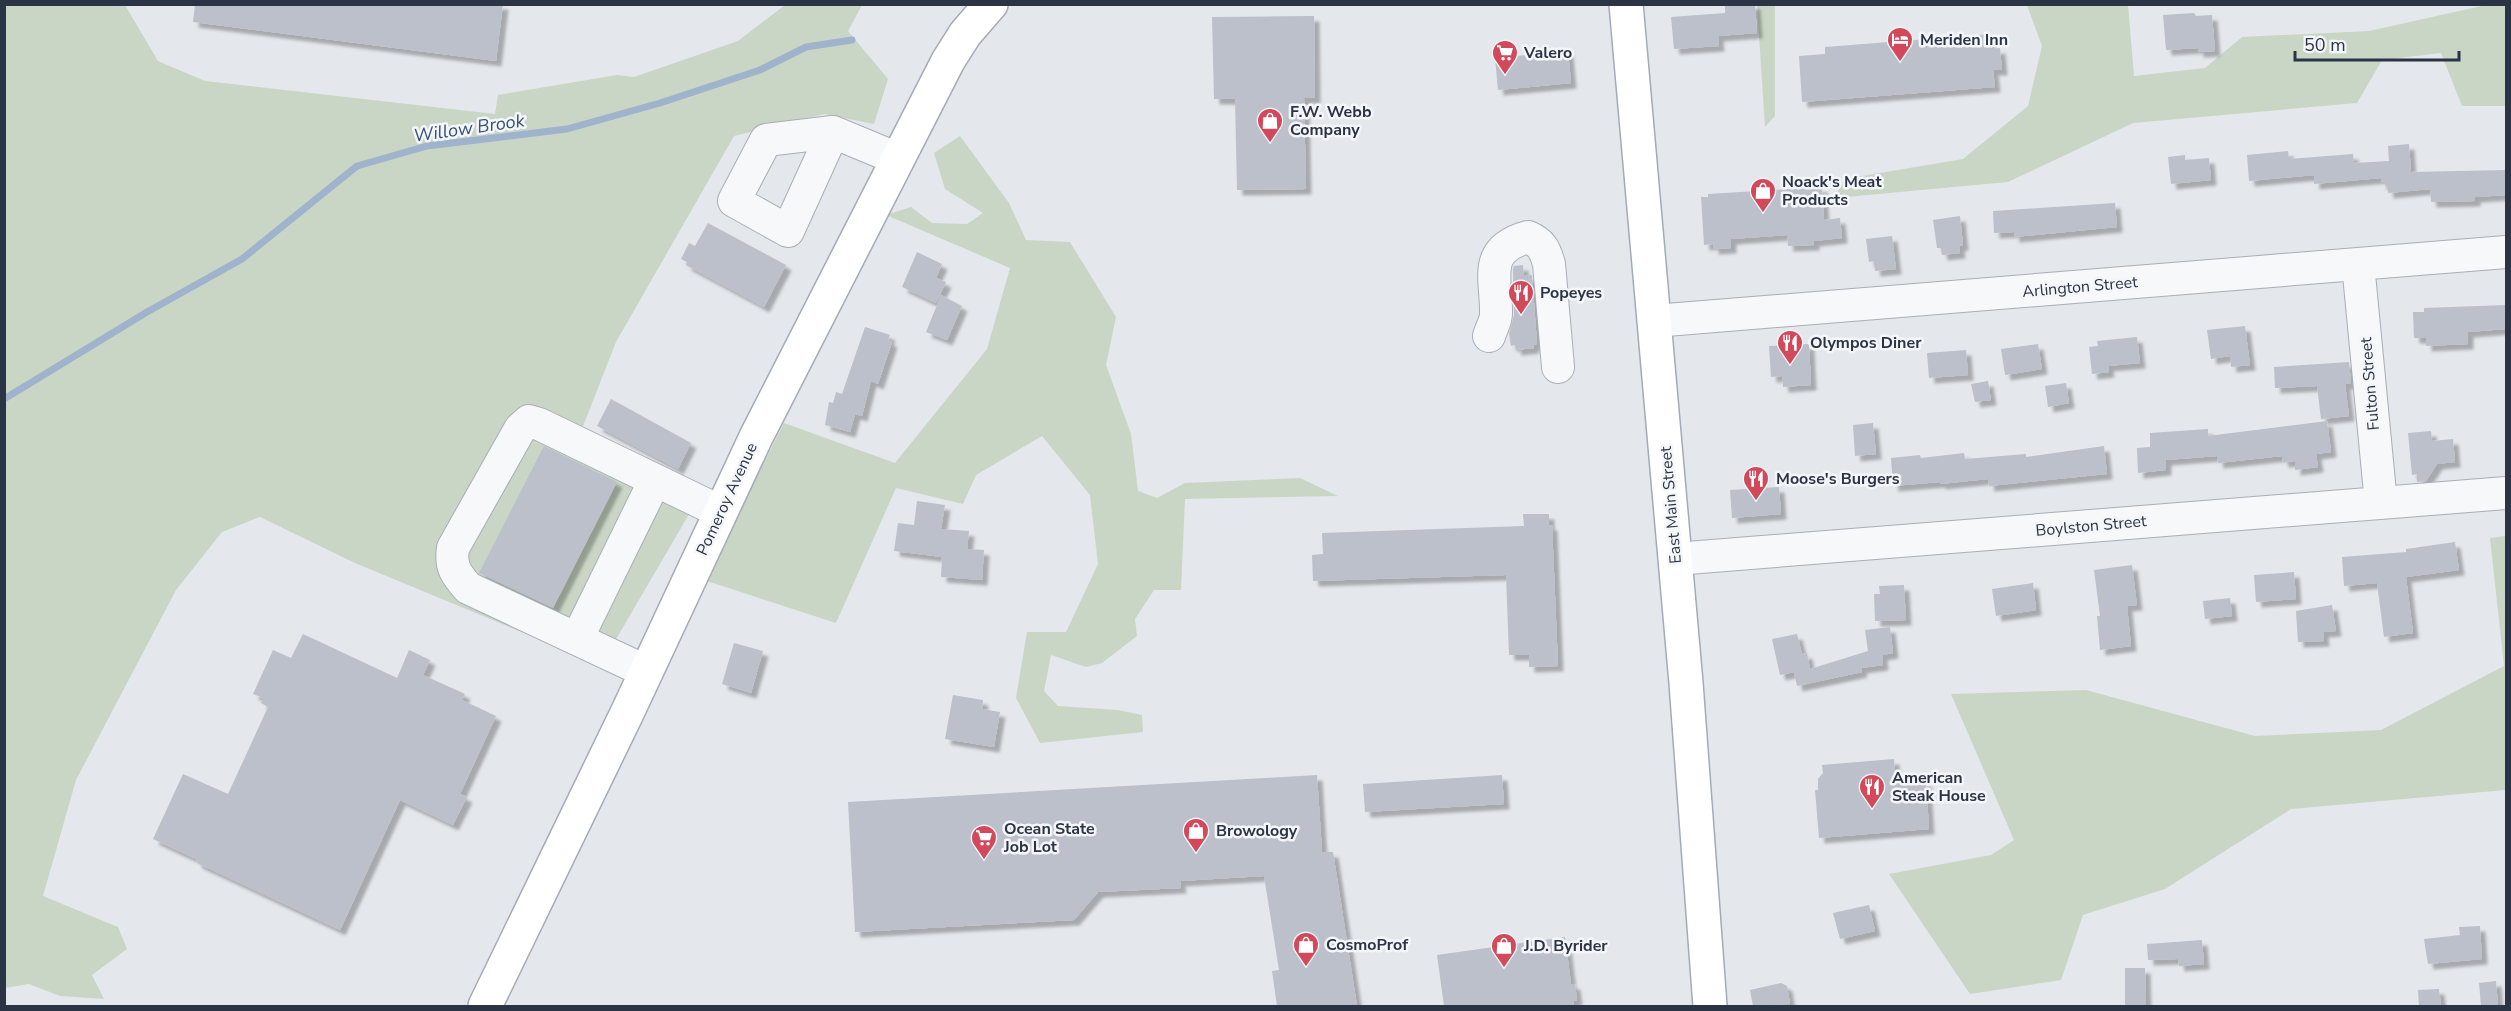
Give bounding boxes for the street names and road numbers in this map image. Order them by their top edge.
street label: Arlington Street [2021,271,2139,303]
street label: Fulton Street [2355,336,2385,431]
street label: Pomeroy Avenue [691,439,763,559]
street label: East Main Street [1655,445,1687,565]
street label: Boylston Street [2035,510,2148,542]

